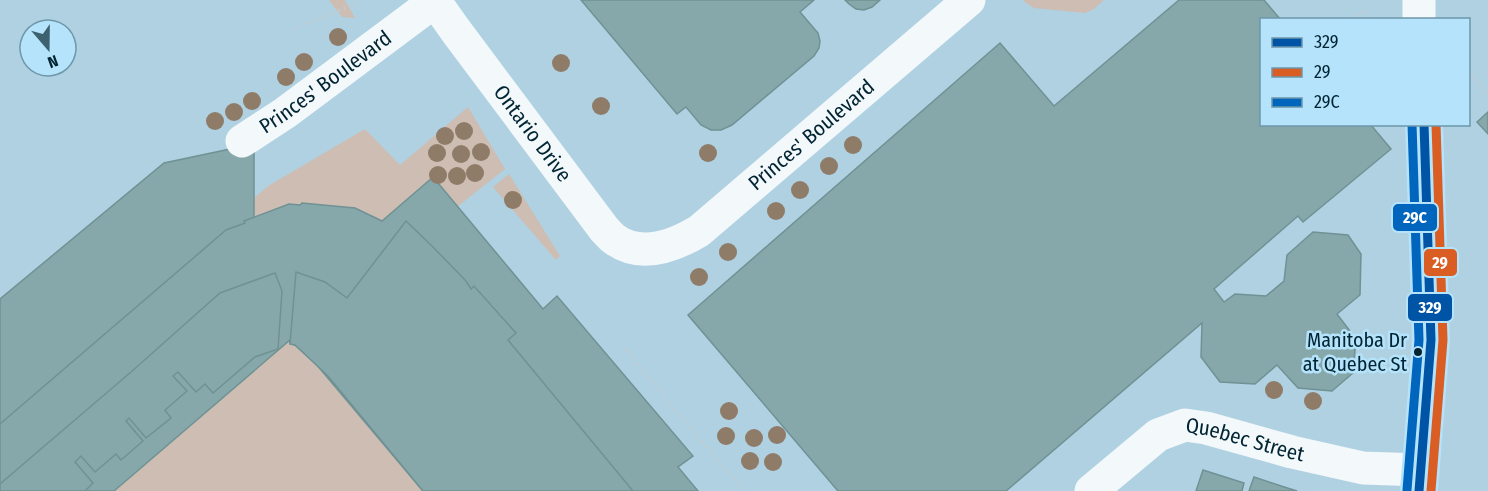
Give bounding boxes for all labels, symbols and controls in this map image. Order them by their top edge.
north arrow [18,18,78,78]
legend [1260,18,1470,126]
street label: Princes' Boulevard [254,25,397,139]
text: 329 [1314,31,1339,53]
text: N [45,51,61,72]
text: 29 [1314,61,1331,83]
street label: Princes' Boulevard [743,74,880,196]
street label: Ontario Drive [488,80,577,187]
text: 29C [1314,91,1340,113]
line badge: 29C [1392,203,1438,232]
text: 29C [1402,208,1428,227]
line badge: 29 [1423,248,1458,277]
text: 29 [1431,253,1448,272]
line badge: 329 [1407,293,1453,322]
text: 329 [1417,298,1442,317]
place label: Manitoba Dr at Quebec St [1303,328,1407,376]
marker: Manitoba Dr at Quebec St [1412,346,1424,358]
street label: Quebec Street [1184,412,1307,467]

